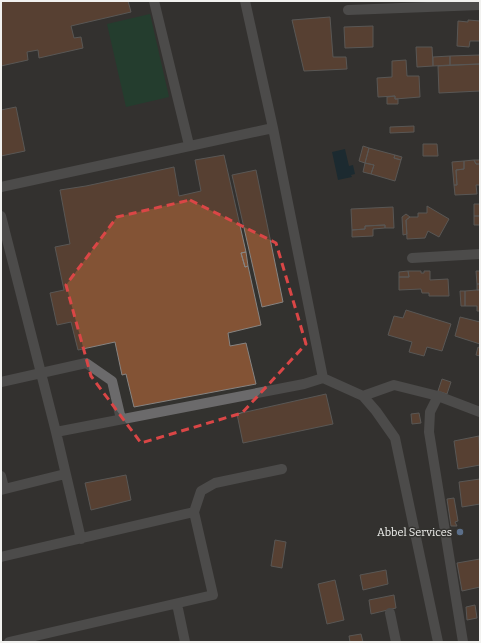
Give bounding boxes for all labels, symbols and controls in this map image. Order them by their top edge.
place label: Abbel Services [377,526,452,539]
marker: Abbel Services [455,527,465,537]

